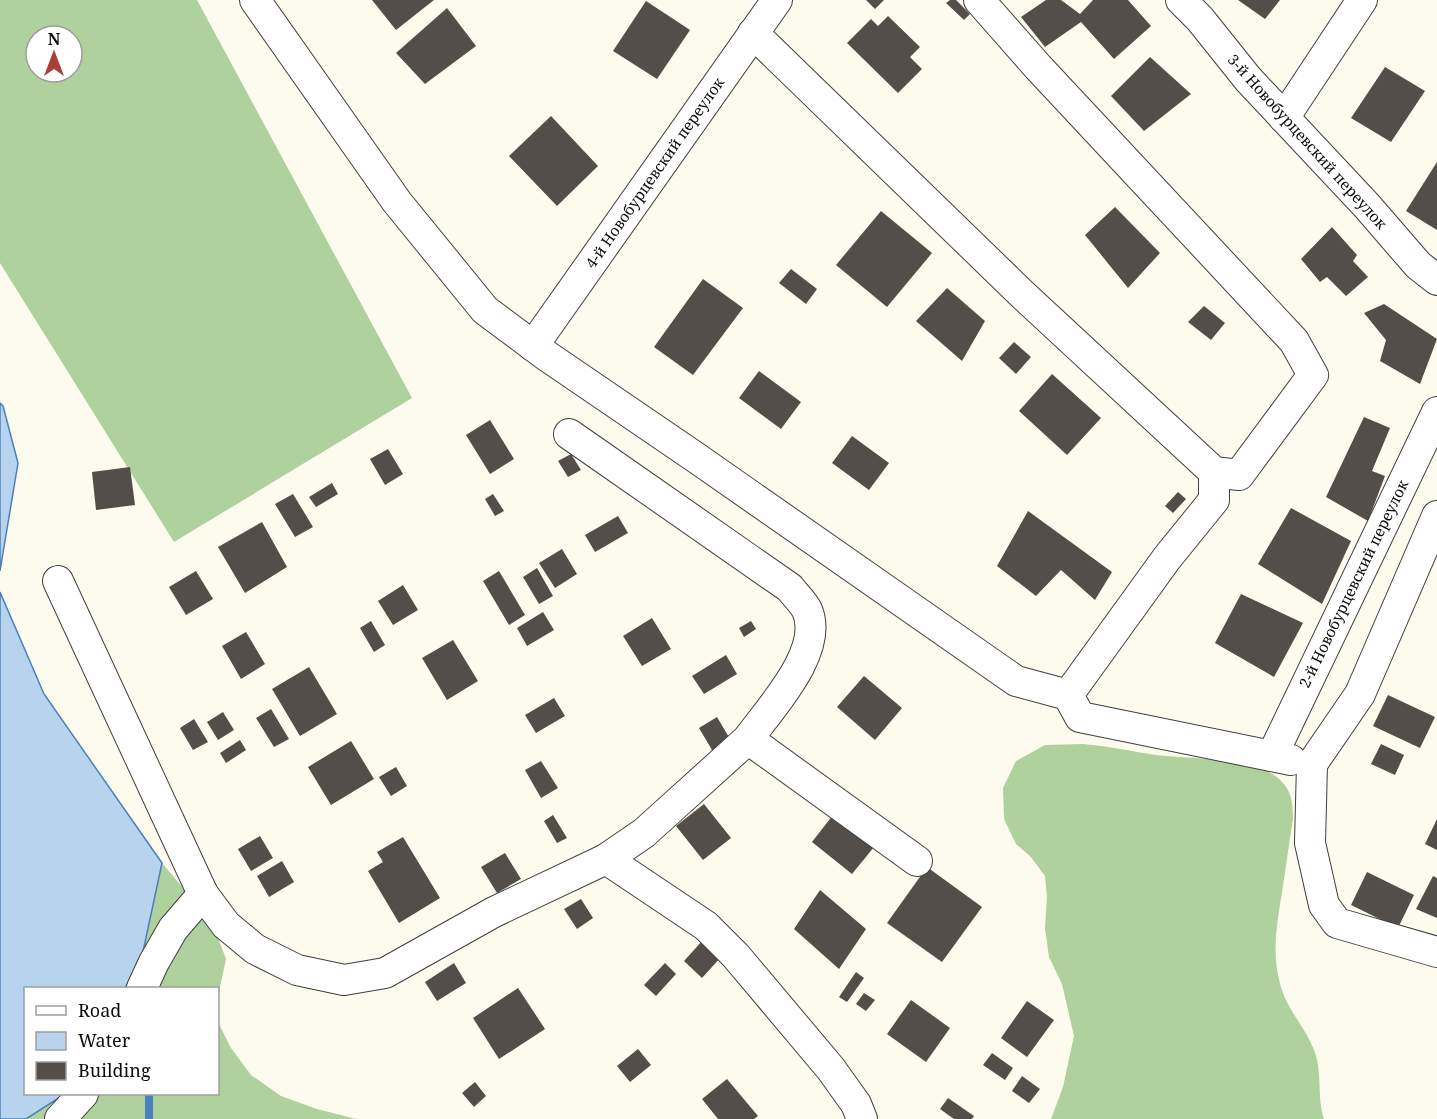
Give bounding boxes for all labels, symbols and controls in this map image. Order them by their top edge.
north arrow [24,24,84,84]
text: N [48,28,61,50]
street label: 3-й Новобурцевский переулок [1224,50,1392,233]
street label: 4-й Новобурцевский переулок [580,73,728,272]
street label: 2-й Новобурцевский переулок [1294,476,1412,691]
legend [24,987,219,1095]
text: Road [78,998,121,1022]
text: Water [78,1028,131,1052]
text: Building [78,1058,151,1082]

